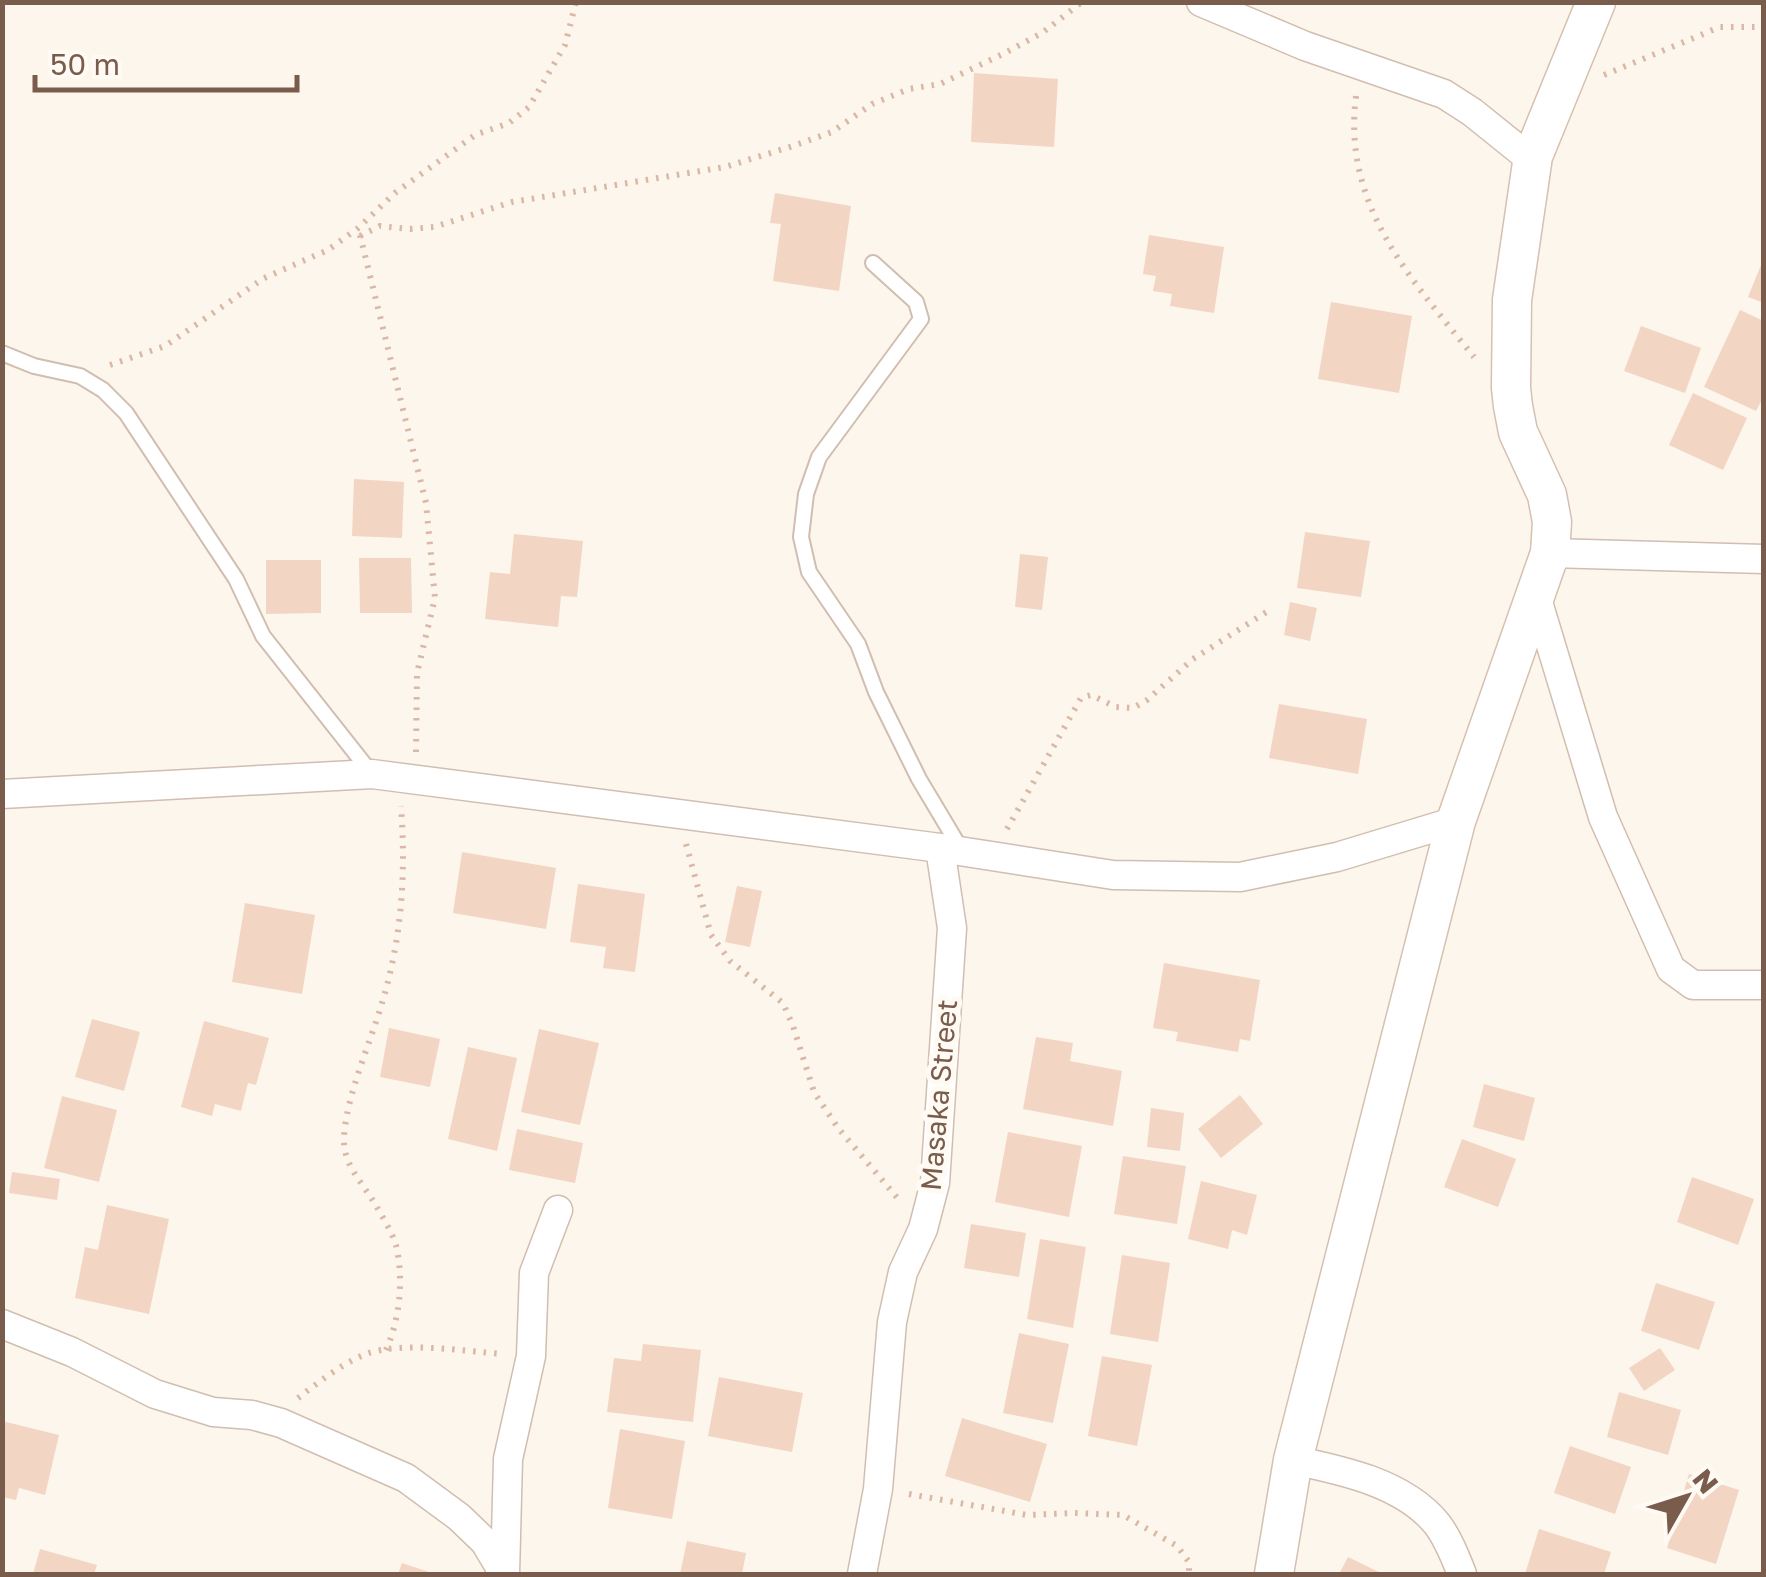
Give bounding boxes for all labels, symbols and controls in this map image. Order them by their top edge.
scale bar [35,30,298,92]
text: 50 m [50,46,120,82]
street label: Masaka Street [914,998,963,1192]
north arrow [1636,1447,1736,1547]
text: N [1686,1462,1725,1500]

